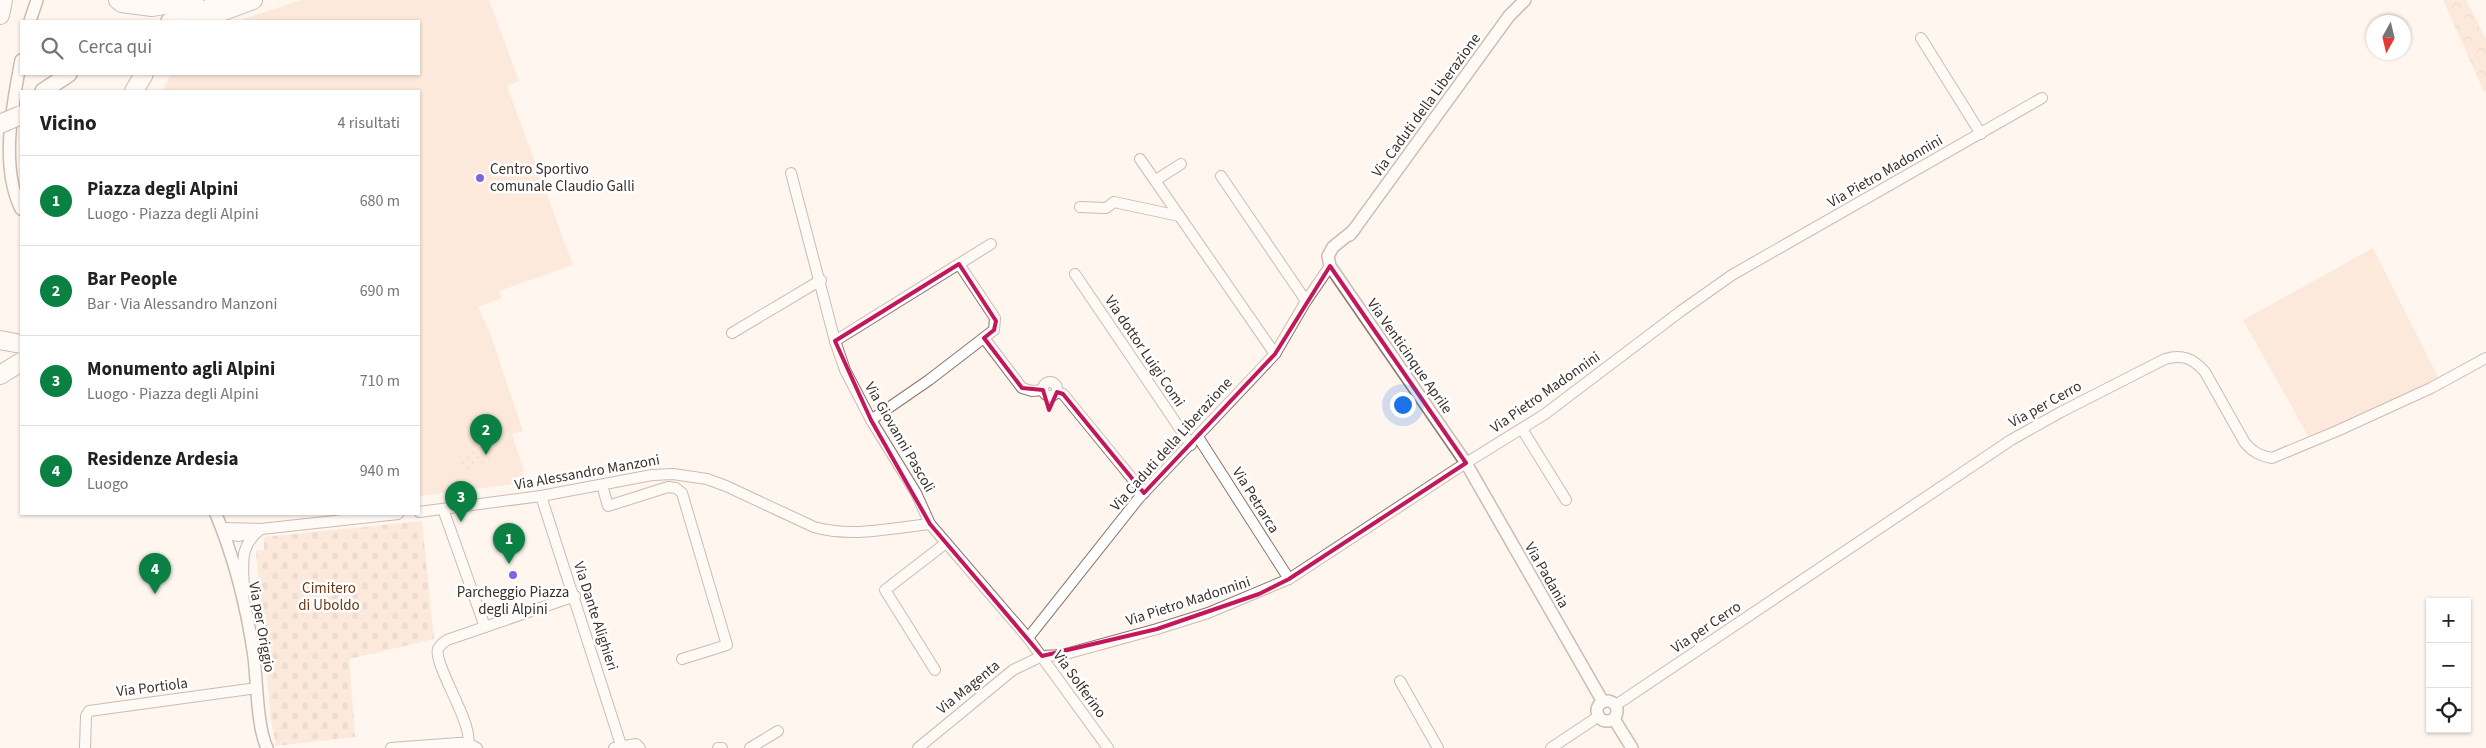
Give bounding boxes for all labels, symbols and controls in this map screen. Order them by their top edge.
north arrow [2366,15,2411,60]
search box [20,20,420,75]
street label: Via Caduti della Liberazione [1367,29,1486,182]
icon: search [38,34,66,62]
text: Cerca qui [78,34,152,61]
text: Vicino [40,108,97,138]
text: 4 risultati [338,112,400,134]
street label: Via Pietro Madonnini [1824,130,1947,213]
place label: Centro Sportivo comunale Claudio Galli [490,159,635,197]
marker: Centro Sportivo comunale Claudio Galli [474,172,486,184]
text: Piazza degli Alpini [87,176,238,203]
text: 1 [52,190,60,212]
text: 680 m [360,190,400,212]
text: Luogo · Piazza degli Alpini [87,203,259,225]
text: Bar People [87,266,177,293]
text: 2 [52,280,60,302]
text: 690 m [360,280,400,302]
street label: Via dottor Luigi Comi [1099,291,1190,411]
text: Bar · Via Alessandro Manzoni [87,293,277,315]
street label: Via Venticinque Aprile [1362,294,1457,418]
street label: Via Pietro Madonnini [1486,347,1604,438]
text: Monumento agli Alpini [87,356,275,383]
text: 3 [52,370,60,392]
text: 710 m [360,370,400,392]
street label: Via Caduti della Liberazione [1106,373,1237,516]
street label: Via per Cerro [2005,376,2085,433]
street label: Via Giovanni Pascoli [859,378,940,496]
text: Luogo · Piazza degli Alpini [87,383,259,405]
your location [1390,392,1416,418]
pin: 2 [470,414,502,455]
text: Residenze Ardesia [87,446,238,473]
street label: Via Alessandro Manzoni [513,449,661,496]
text: 4 [52,460,60,482]
text: 940 m [360,460,400,482]
street label: Via Petrarca [1227,463,1284,537]
text: Luogo [87,473,129,495]
pin: 3 [445,481,477,522]
pin: 1 [493,523,525,564]
street label: Via Padania [1519,539,1574,612]
pin: 4 [139,553,171,594]
street label: Via Dante Alighieri [568,559,623,673]
marker: Parcheggio Piazza degli Alpini [507,569,519,581]
street label: Via Pietro Madonnini [1123,571,1253,631]
park label: Cimitero di Uboldo [298,578,360,616]
street label: Via per Origgio [243,580,280,674]
place label: Parcheggio Piazza degli Alpini [457,582,569,620]
street label: Via per Cerro [1667,596,1745,659]
map controls [2426,598,2471,733]
button: + [2426,598,2471,643]
button: − [2426,643,2471,688]
street label: Via Solferino [1048,646,1111,722]
street label: Via Magenta [932,655,1004,719]
street label: Via Portiola [115,673,189,702]
button: locate [2426,688,2471,733]

